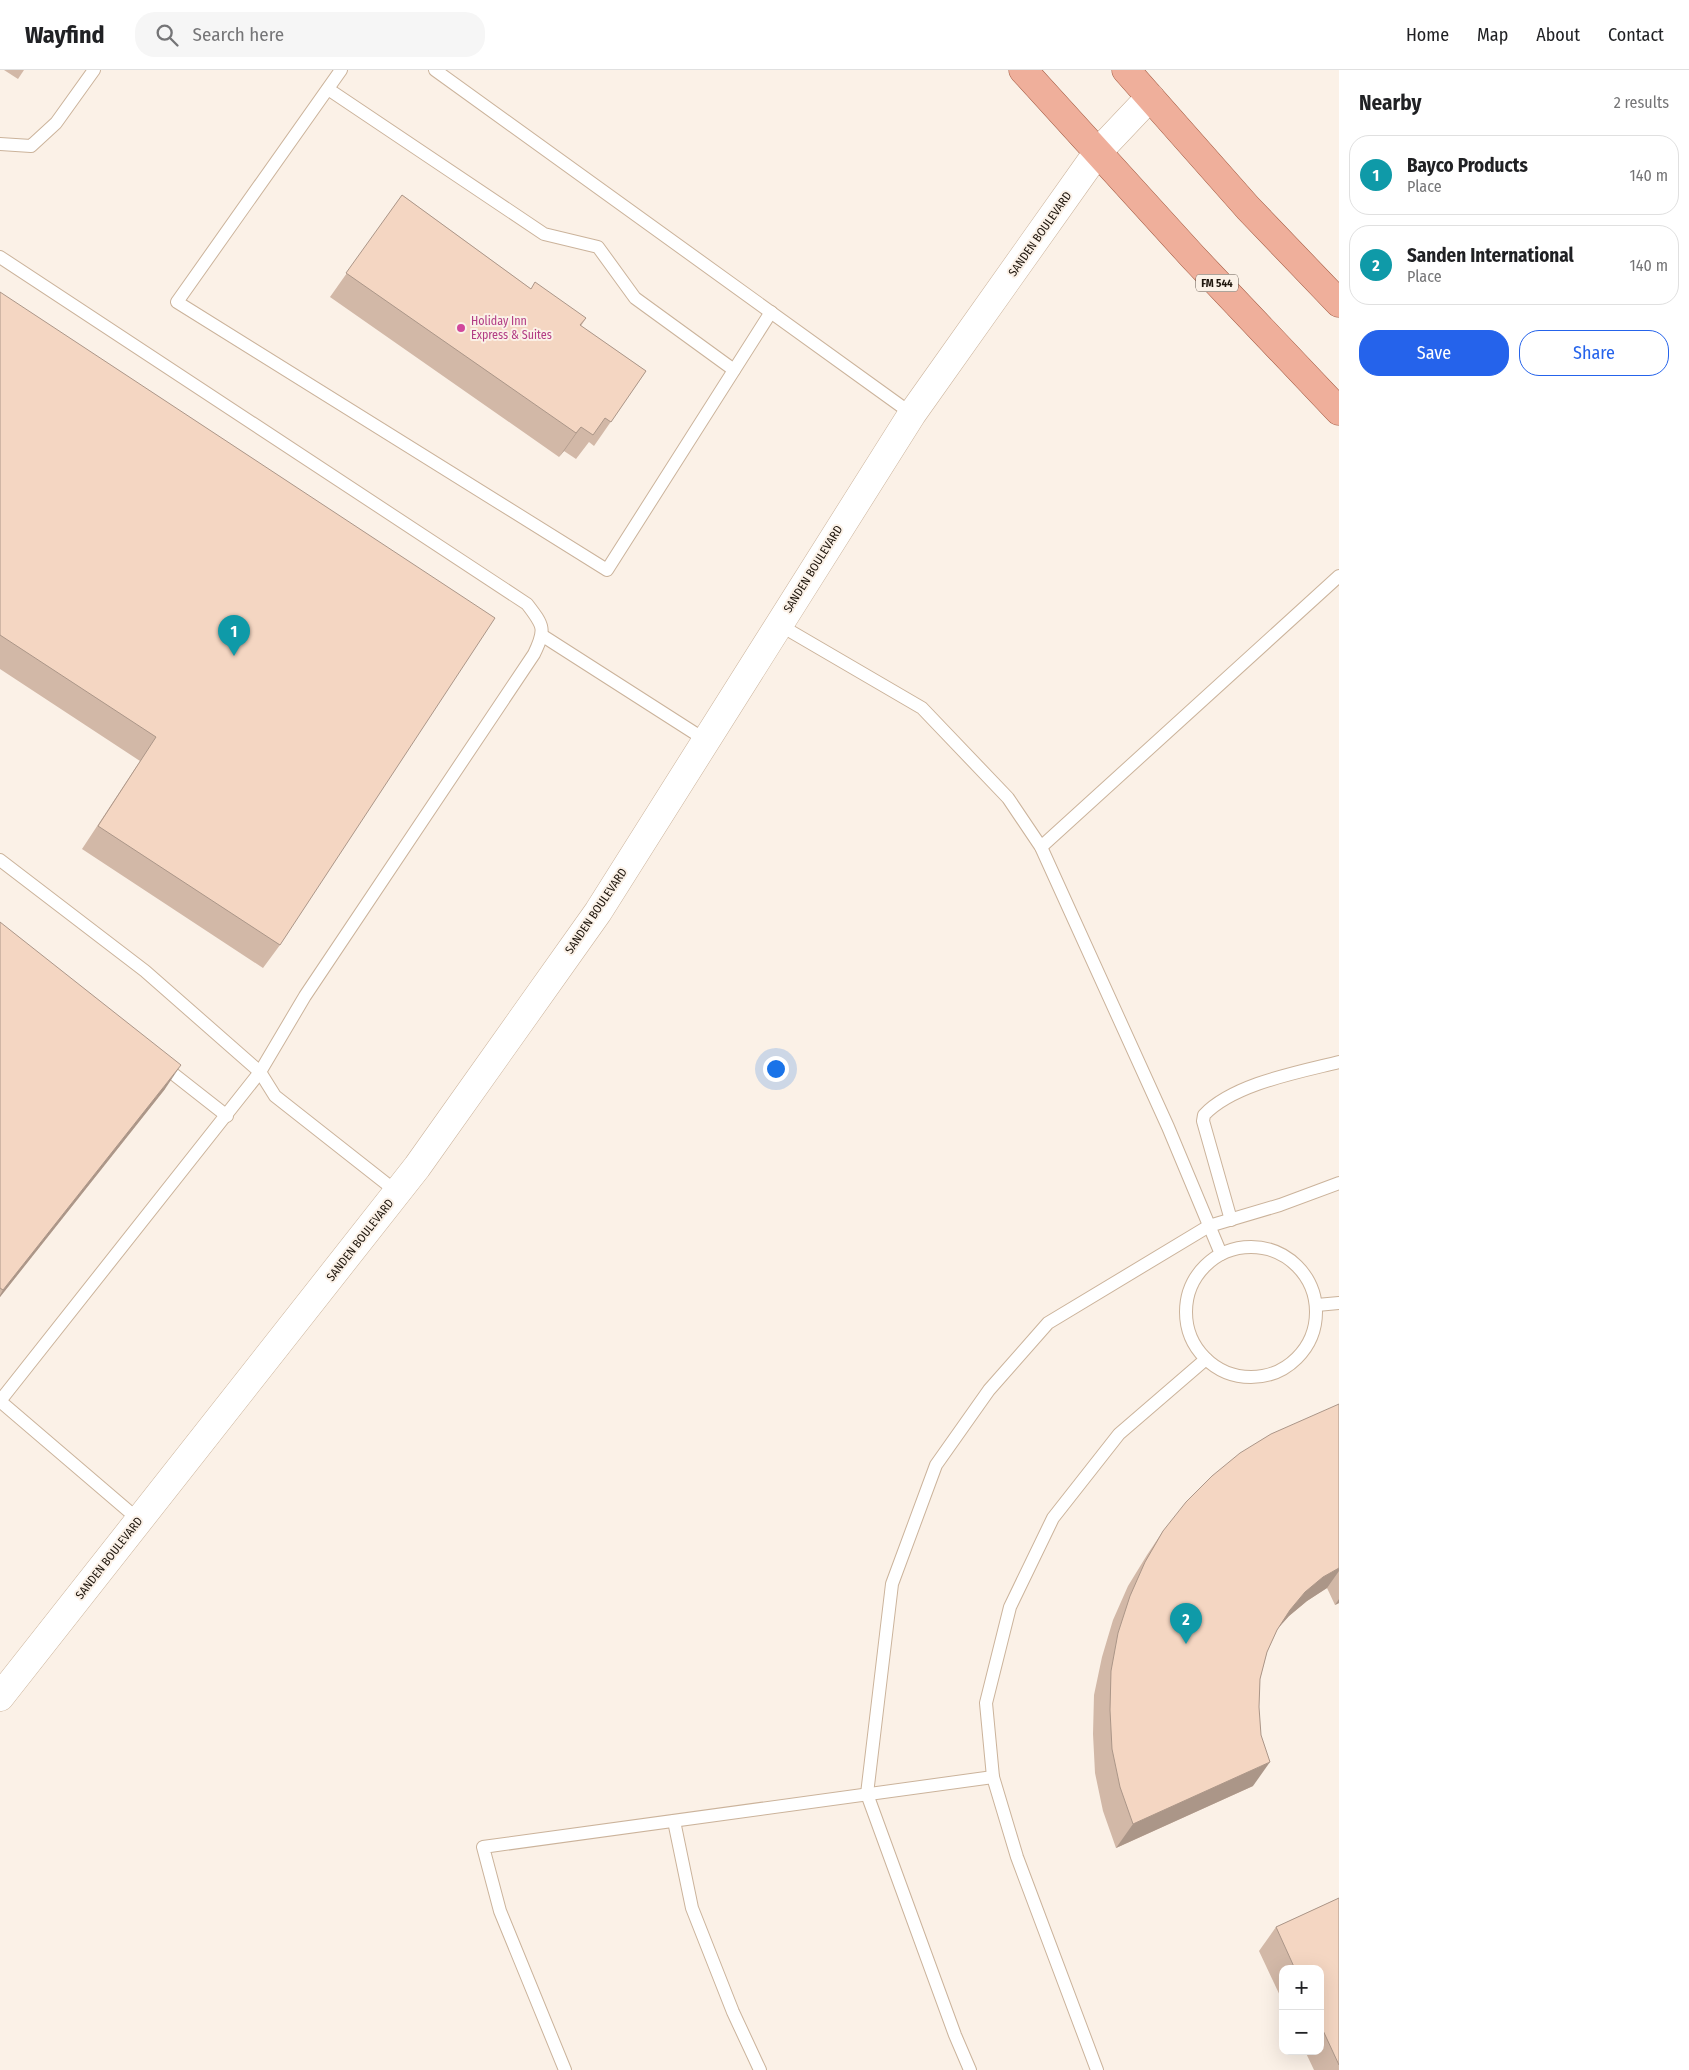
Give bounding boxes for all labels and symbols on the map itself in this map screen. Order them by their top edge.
street label: SANDEN BOULEVARD [1006,189,1074,279]
road number: FM 544 [1196,274,1238,292]
place label: Holiday Inn Express & Suites [471,314,552,342]
marker: Holiday Inn Express & Suites [455,322,467,334]
street label: SANDEN BOULEVARD [781,523,845,615]
pin: 1 [218,615,250,656]
street label: SANDEN BOULEVARD [562,866,630,956]
your location [763,1056,789,1082]
street label: SANDEN BOULEVARD [324,1196,396,1284]
street label: SANDEN BOULEVARD [73,1514,145,1602]
pin: 2 [1170,1603,1202,1644]

